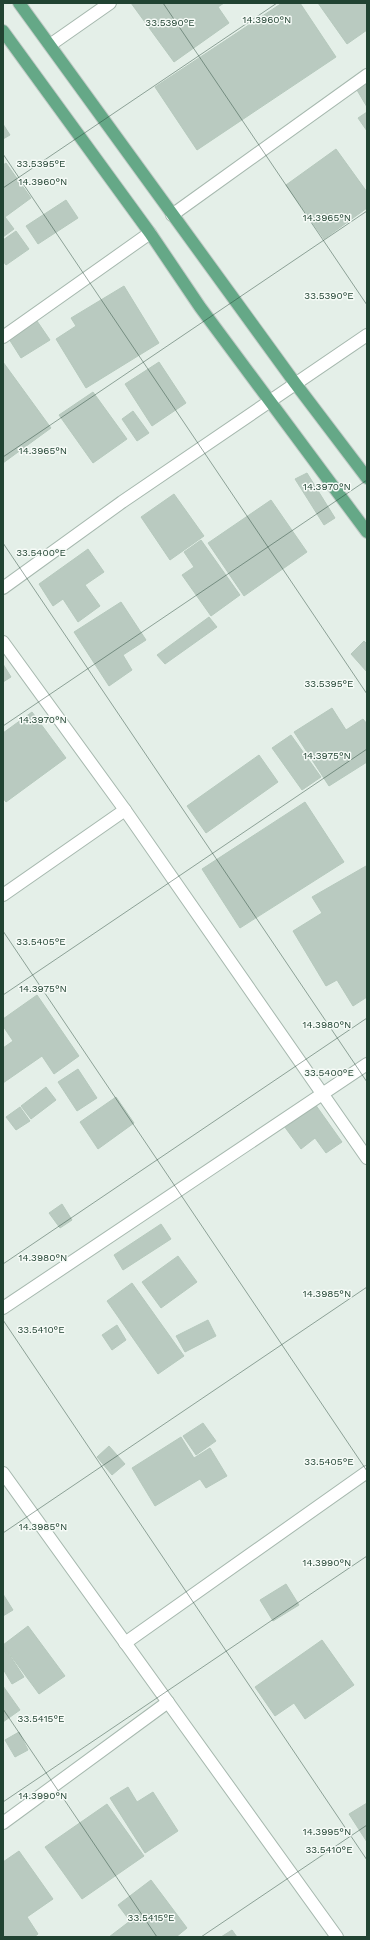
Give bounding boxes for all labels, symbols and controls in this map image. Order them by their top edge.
text: 14.3960°N [243,14,291,25]
text: 33.5390°E [145,17,195,28]
text: 33.5395°E [17,158,65,169]
text: 14.3960°N [19,176,67,187]
text: 14.3965°N [303,212,351,223]
text: 33.5390°E [304,290,354,301]
text: 14.3965°N [19,445,67,456]
text: 14.3970°N [303,481,351,492]
text: 33.5400°E [16,547,66,558]
text: 33.5395°E [305,678,353,689]
text: 14.3970°N [19,714,67,725]
text: 14.3975°N [303,750,351,761]
text: 33.5405°E [16,936,66,947]
text: 14.3975°N [19,983,67,994]
text: 14.3980°N [303,1019,351,1030]
text: 33.5400°E [304,1067,354,1078]
text: 14.3980°N [19,1252,67,1263]
text: 14.3985°N [303,1288,351,1299]
text: 33.5410°E [17,1324,65,1335]
text: 33.5405°E [304,1456,354,1467]
text: 14.3985°N [19,1521,67,1532]
text: 14.3990°N [303,1557,351,1568]
text: 33.5415°E [18,1713,64,1724]
text: 14.3990°N [19,1790,67,1801]
text: 14.3995°N [303,1826,351,1837]
text: 33.5410°E [305,1844,353,1855]
text: 33.5415°E [128,1912,174,1923]

